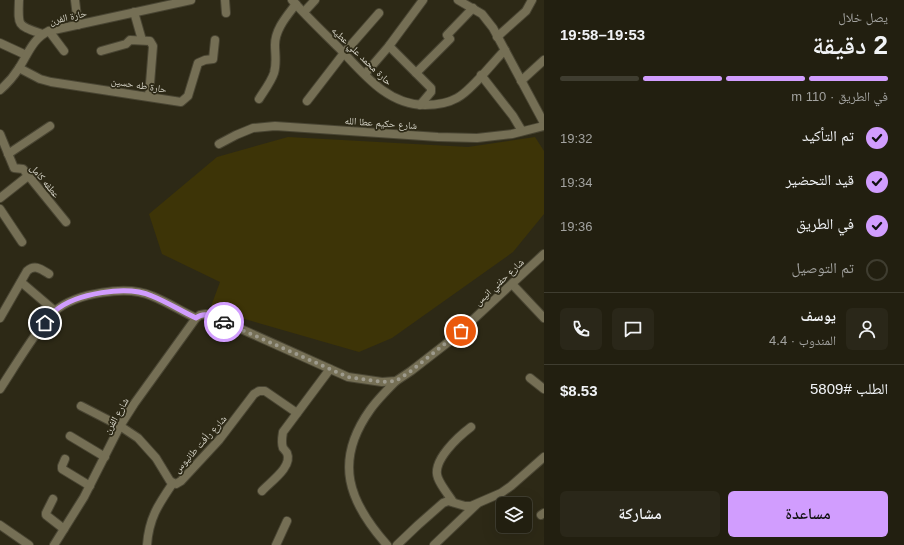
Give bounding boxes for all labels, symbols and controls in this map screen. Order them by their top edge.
street label: حارة الفرن [48,7,89,28]
text: يصل خلال [838,10,888,25]
street label: حارة محمد علي عطيه [328,25,395,90]
text: 19:53–19:58 [560,26,645,43]
text: 2 دقيقة [812,30,888,60]
street label: حارة طه حسين [110,75,168,96]
text: في الطريق · 110 m [791,89,888,104]
street label: شارع حكيم عطا الله [344,115,418,133]
text: تم التأكيد [802,127,854,144]
icon: check [866,127,888,149]
text: 19:32 [560,131,593,146]
street label: عطفه كامل [27,162,62,200]
text: قيد التحضير [786,171,854,188]
icon: check [866,171,888,193]
text: 19:34 [560,175,593,190]
text: في الطريق [796,215,854,232]
icon: check [866,215,888,237]
text: 19:36 [560,219,593,234]
street label: شارع حفني انيس [472,256,528,310]
text: تم التوصيل [792,259,854,276]
courier [204,302,244,342]
pin [28,306,62,340]
text: يوسف [801,307,836,324]
button: phone [560,308,602,350]
button: chat [612,308,654,350]
button: person [846,308,888,350]
icon: car [213,311,235,333]
icon: home [34,312,56,334]
pin [444,314,478,348]
icon: bag [450,320,472,342]
text: المندوب · 4.4 [769,333,836,348]
text: الطلب #5809 [810,380,888,397]
text: $8.53 [560,382,598,399]
street label: شارع الفرن [101,396,132,437]
street label: شارع رأفت طانيوس [171,412,230,476]
button: مشاركة [560,491,720,537]
button: مساعدة [728,491,888,537]
map controls [496,497,532,533]
button: layers [496,497,532,533]

